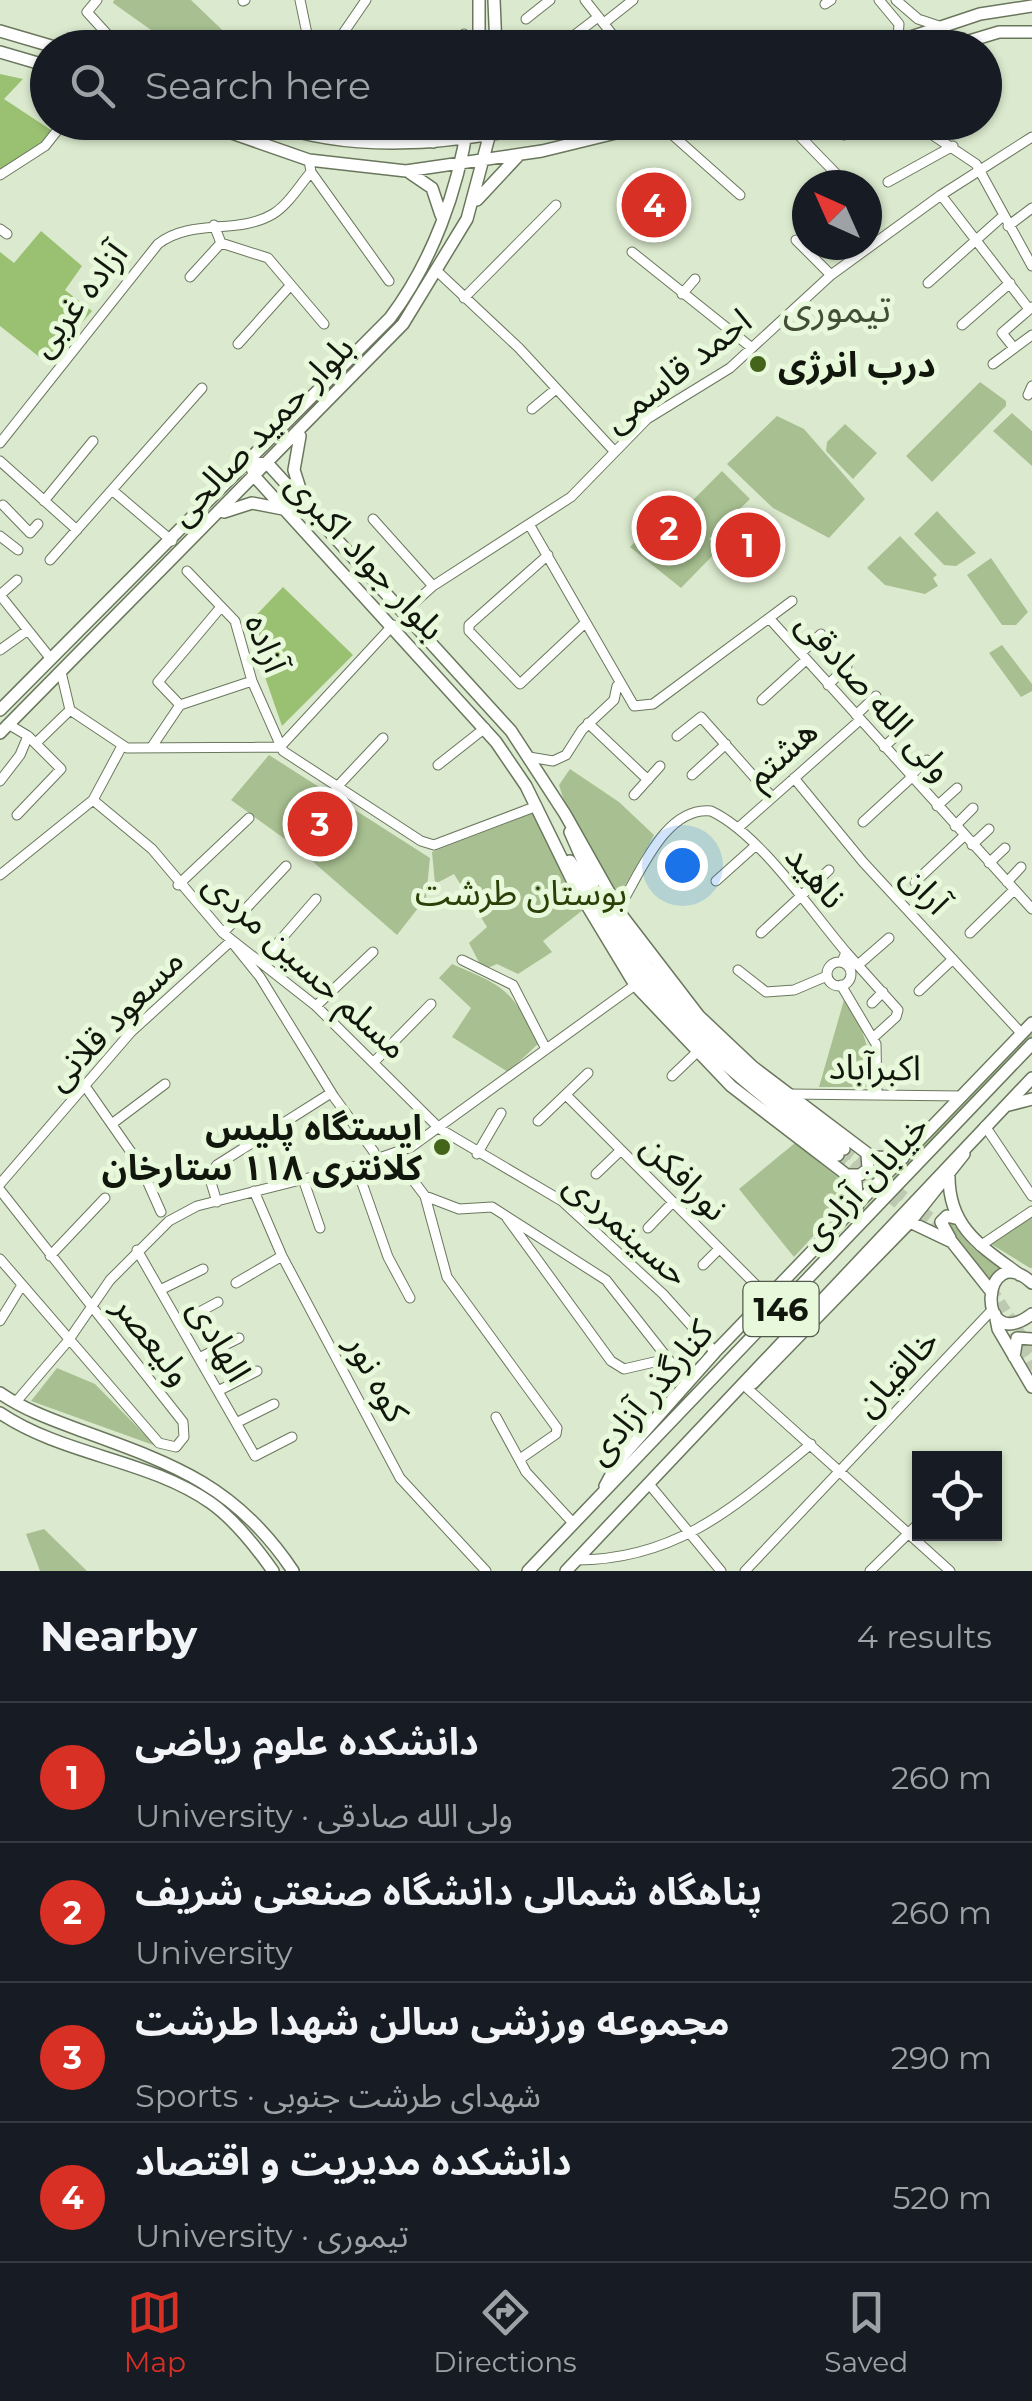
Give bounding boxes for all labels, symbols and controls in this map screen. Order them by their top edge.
search box [30,30,1002,140]
icon: search [65,58,120,113]
text: Search here [145,62,371,109]
pin: 4 [622,168,686,242]
north arrow [792,170,882,260]
street label: آزاده غربی [20,232,137,365]
district label: تیموری [783,285,891,332]
street label: احمد قاسمی [594,299,760,441]
street label: بلوار حمید صالحی [160,326,362,534]
place label: درب انرژی [778,343,936,386]
marker: درب انرژی [747,353,769,375]
street label: بلوار جواد اکبری [278,463,454,649]
pin: 2 [636,490,702,566]
pin: 1 [716,508,780,582]
street label: ولی الله صادقی [788,602,962,790]
street label: آزاده [236,607,299,680]
street label: هشتم [736,709,830,801]
pin: 3 [288,786,352,862]
street label: ناهید [776,835,856,917]
your location [657,840,708,891]
street label: آران [892,855,961,924]
street label: مسلم حسین مردی [191,862,417,1072]
park label: بوستان طرشت [415,871,627,914]
street label: مسعود قلانی [36,939,192,1099]
street label: اکبرآباد [828,1045,922,1089]
street label: خیابان آزادی [791,1105,937,1257]
place label: ایستگاه پلیس کلانتری ۱۱۸ ستارخان [102,1106,423,1189]
street label: نورافکن [633,1125,737,1229]
marker: ایستگاه پلیس کلانتری ۱۱۸ ستارخان [431,1136,453,1158]
street label: حسینمردی [556,1163,698,1295]
road number: 146 [744,1282,818,1336]
street label: ولیعصر [104,1285,202,1394]
street label: الهادی [179,1291,261,1389]
street label: کنارگذر آزادی [576,1311,722,1473]
street label: خالقیان [845,1319,947,1425]
street label: کوه نور [337,1326,419,1430]
map controls [912,1451,1002,1541]
button: locate [912,1451,1002,1541]
text: Nearby [40,1610,197,1662]
text: 4 results [857,1617,992,1656]
text: دانشکده علوم ریاضی [135,1718,479,1765]
text: 1 [66,1758,79,1797]
text: 260 m [891,1758,992,1797]
text: University · ولی الله صادقی [135,1796,513,1835]
text: پناهگاه شمالی دانشگاه صنعتی شریف [135,1868,762,1915]
text: 2 [63,1893,82,1932]
text: 260 m [891,1893,992,1932]
text: University [135,1933,293,1972]
text: مجموعه ورزشی سالن شهدا طرشت [135,1998,730,2045]
text: 3 [63,2038,82,2077]
text: 290 m [891,2038,992,2077]
text: Sports · شهدای طرشت جنوبی [135,2076,541,2115]
text: دانشکده مدیریت و اقتصاد [135,2138,571,2185]
text: 4 [61,2178,84,2217]
text: 520 m [892,2178,992,2217]
text: University · تیموری [135,2216,409,2255]
tab: Map [124,2285,186,2379]
tab: Directions [433,2285,577,2379]
tab: Saved [824,2285,908,2379]

